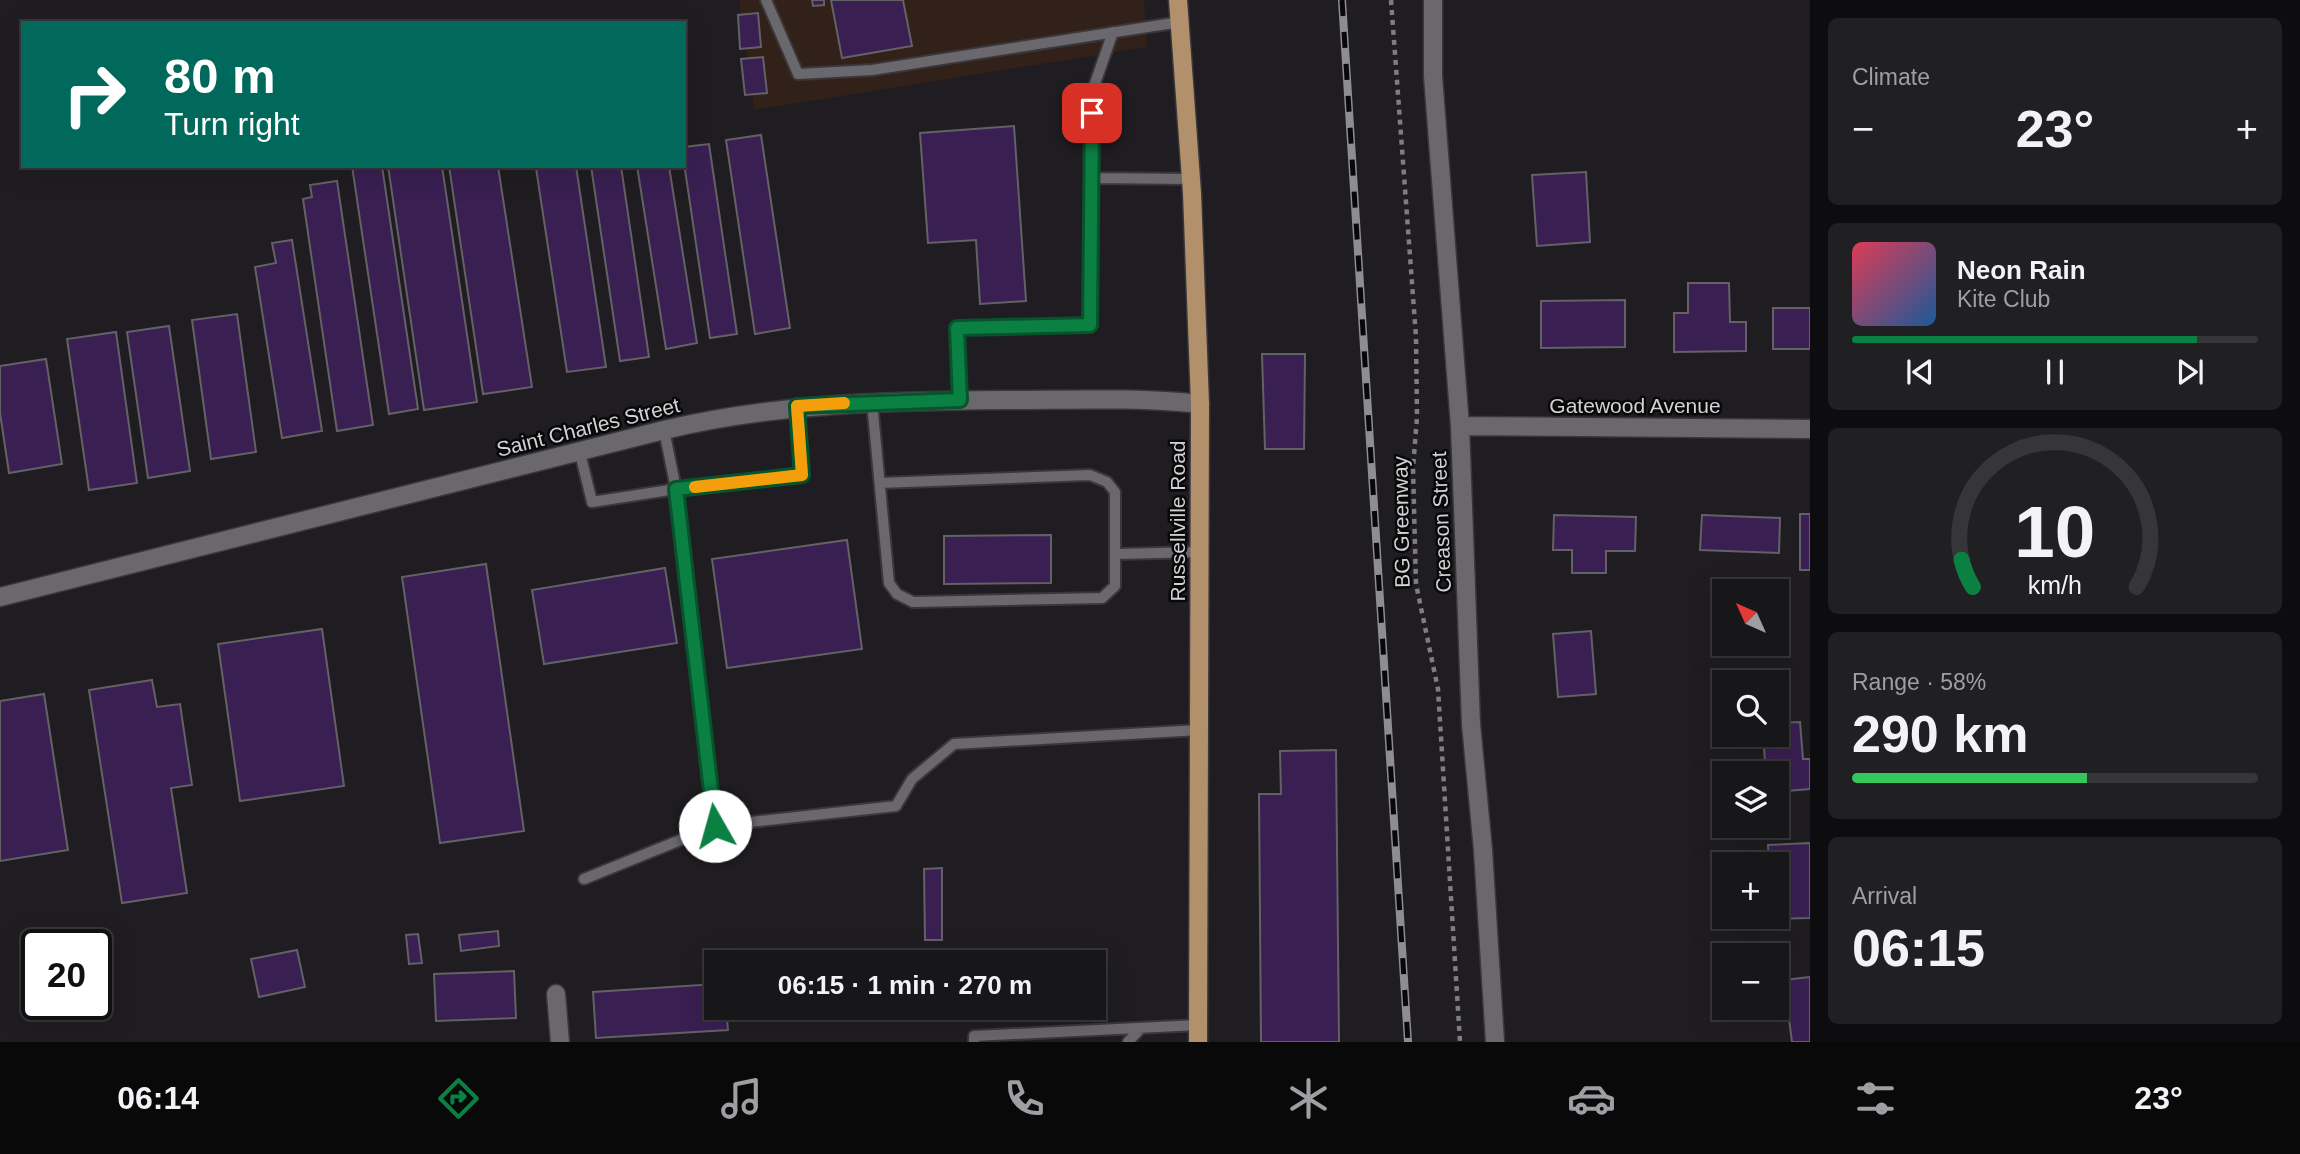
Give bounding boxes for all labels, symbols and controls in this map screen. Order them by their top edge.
icon: right [49,49,140,140]
text: 80 m [164,49,276,103]
text: Climate [1852,64,1930,90]
pin [1062,83,1122,143]
icon: arrive [1073,94,1111,132]
text: 23° [2016,100,2094,158]
text: Turn right [164,106,300,142]
text: − [1852,108,1874,150]
text: + [2236,108,2258,150]
text: Neon Rain [1957,255,2086,285]
text: Kite Club [1957,286,2050,312]
icon: previous [1901,353,1939,391]
icon: pause [2036,353,2074,391]
icon: next [2171,353,2209,391]
street label: Saint Charles Street [494,393,682,461]
street label: Gatewood Avenue [1549,394,1721,417]
street label: Russellville Road [1166,440,1189,602]
street label: Creason Street [1427,451,1455,593]
street label: BG Greenway [1388,455,1414,588]
text: 10 [2015,491,2095,572]
text: km/h [2028,571,2082,599]
north arrow [1712,579,1788,656]
map controls [1712,579,1789,1020]
text: Range · 58% [1852,669,1986,695]
button: search [1712,670,1789,747]
text: 290 km [1852,705,2028,763]
button: layers [1712,761,1789,838]
position arrow [678,789,752,863]
button: + [1712,852,1789,929]
text: Arrival [1852,883,1917,909]
text: 06:15 [1852,919,1985,977]
speed limit sign: 20 [21,929,112,1020]
button: − [1712,943,1789,1020]
text: 06:15 · 1 min · 270 m [778,970,1032,1000]
icon: directions [434,1074,483,1123]
icon: music [717,1074,766,1123]
icon: phone [1000,1074,1049,1123]
icon: climate [1284,1074,1333,1123]
icon: car [1567,1074,1616,1123]
icon: filters [1851,1074,1900,1123]
text: 06:14 [117,1080,199,1116]
text: 23° [2134,1080,2183,1116]

